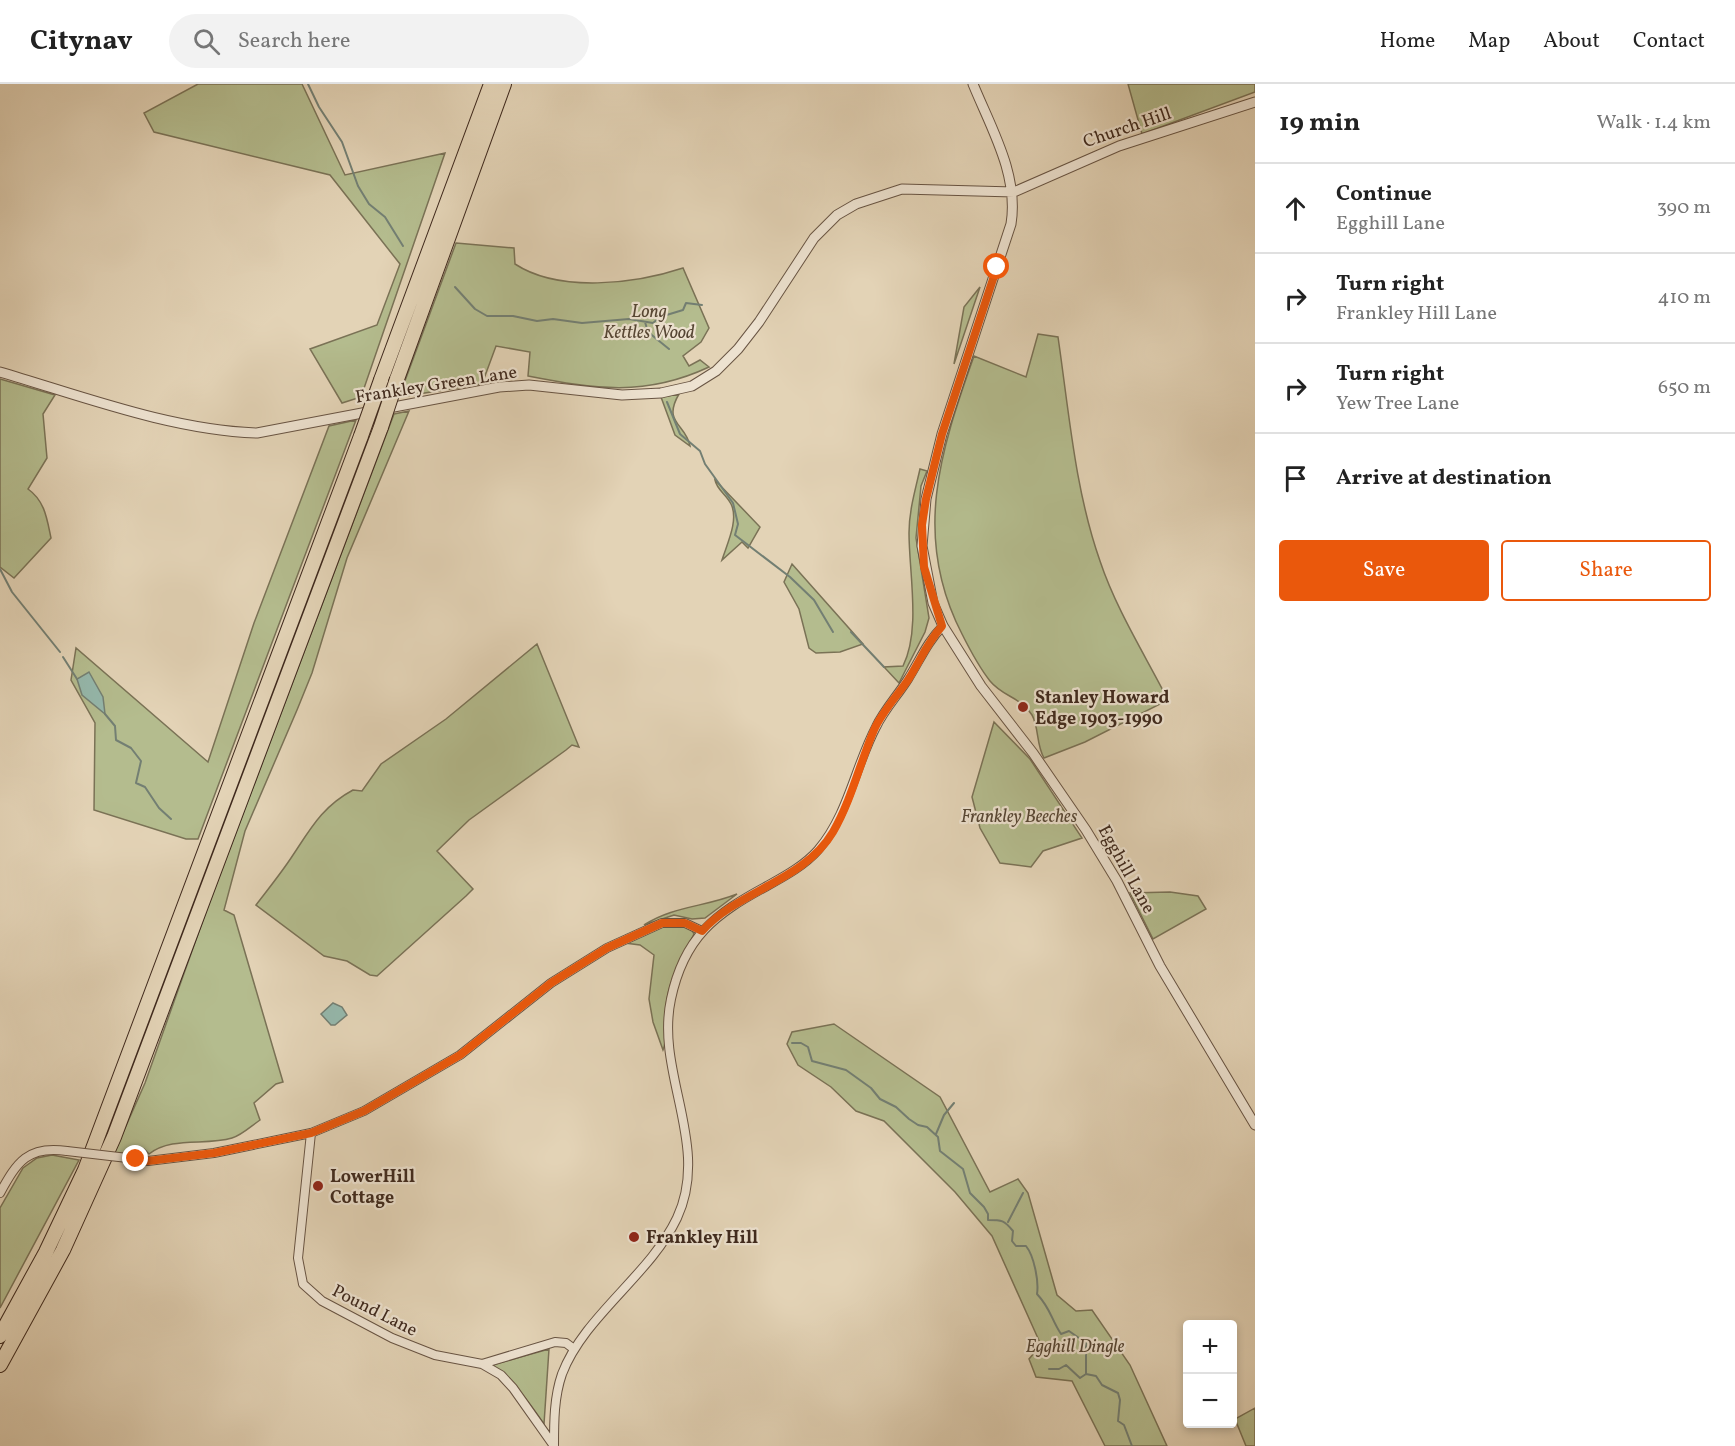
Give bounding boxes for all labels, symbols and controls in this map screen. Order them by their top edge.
search box [169,14,589,68]
text: Citynav [30,22,133,61]
icon: search [190,25,223,58]
text: Search here [238,26,350,57]
text: Home [1380,27,1435,56]
text: Map [1468,27,1510,56]
text: About [1543,27,1600,56]
text: Contact [1633,27,1705,56]
street label: Church Hill [1080,102,1175,155]
text: 19 min [1279,105,1360,141]
text: Walk · 1.4 km [1597,109,1711,137]
text: Continue [1336,179,1432,210]
icon: ahead [1279,192,1312,225]
text: 390 m [1657,194,1711,222]
text: Egghill Lane [1336,210,1445,238]
route start [983,253,1009,279]
text: Turn right [1336,269,1444,300]
icon: right [1279,282,1312,315]
text: 410 m [1658,284,1711,312]
park label: Long Kettles Wood [603,300,695,346]
text: Frankley Hill Lane [1336,300,1497,328]
text: Turn right [1336,359,1444,390]
street label: Frankley Green Lane [353,360,519,411]
icon: right [1279,372,1312,405]
text: 650 m [1658,374,1711,402]
text: Yew Tree Lane [1336,390,1459,418]
icon: arrive [1279,462,1312,495]
text: Arrive at destination [1336,463,1552,494]
button: Save [1279,540,1489,601]
button: Share [1501,540,1711,601]
place label: Stanley Howard Edge 1903-1990 [1035,686,1169,732]
marker: Stanley Howard Edge 1903-1990 [1016,700,1030,714]
park label: Frankley Beeches [961,805,1078,830]
street label: Egghill Lane [1091,821,1160,919]
route end [122,1145,148,1171]
place label: LowerHill Cottage [330,1165,415,1211]
marker: LowerHill Cottage [311,1179,325,1193]
place label: Frankley Hill [646,1226,758,1251]
marker: Frankley Hill [627,1230,641,1244]
street label: Pound Lane [327,1279,421,1344]
map controls [1183,1320,1237,1428]
button: + [1183,1320,1237,1374]
park label: Egghill Dingle [1026,1335,1125,1360]
button: − [1183,1374,1237,1428]

